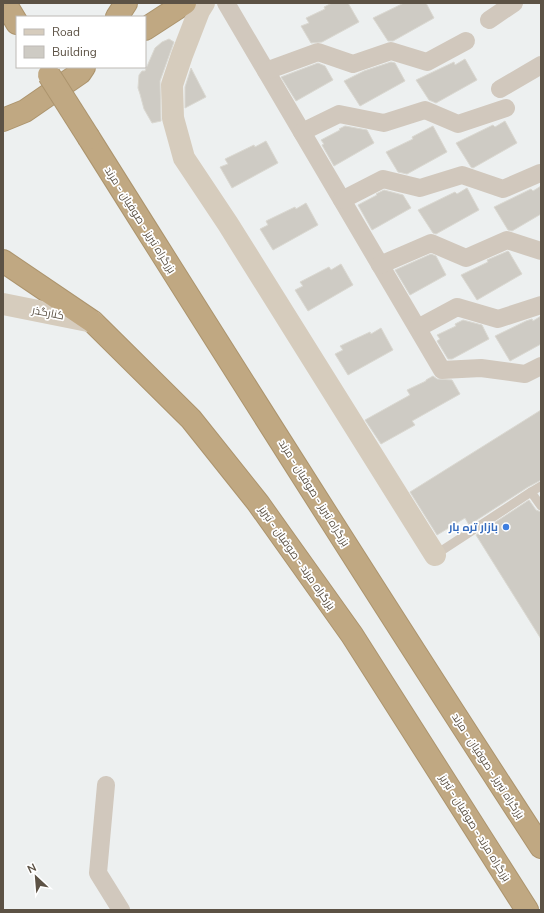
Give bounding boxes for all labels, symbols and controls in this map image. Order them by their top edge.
legend [16,16,146,68]
text: Road [52,24,80,40]
text: Building [52,44,97,60]
street label: بزرگراه تبریز - صوفیان - مرند [101,164,179,276]
street label: کنارگذر [30,302,65,323]
street label: بزرگراه تبریز - صوفیان - مرند [275,437,353,549]
street label: بزرگراه مرند - صوفیان - تبریز [255,502,339,613]
place label: بازار تره بار [448,520,498,535]
marker: بازار تره بار [501,522,511,532]
street label: بزرگراه تبریز - صوفیان - مرند [448,710,528,822]
street label: بزرگراه مرند - صوفیان - تبریز [435,771,514,884]
north arrow [16,857,56,897]
text: N [25,860,39,877]

